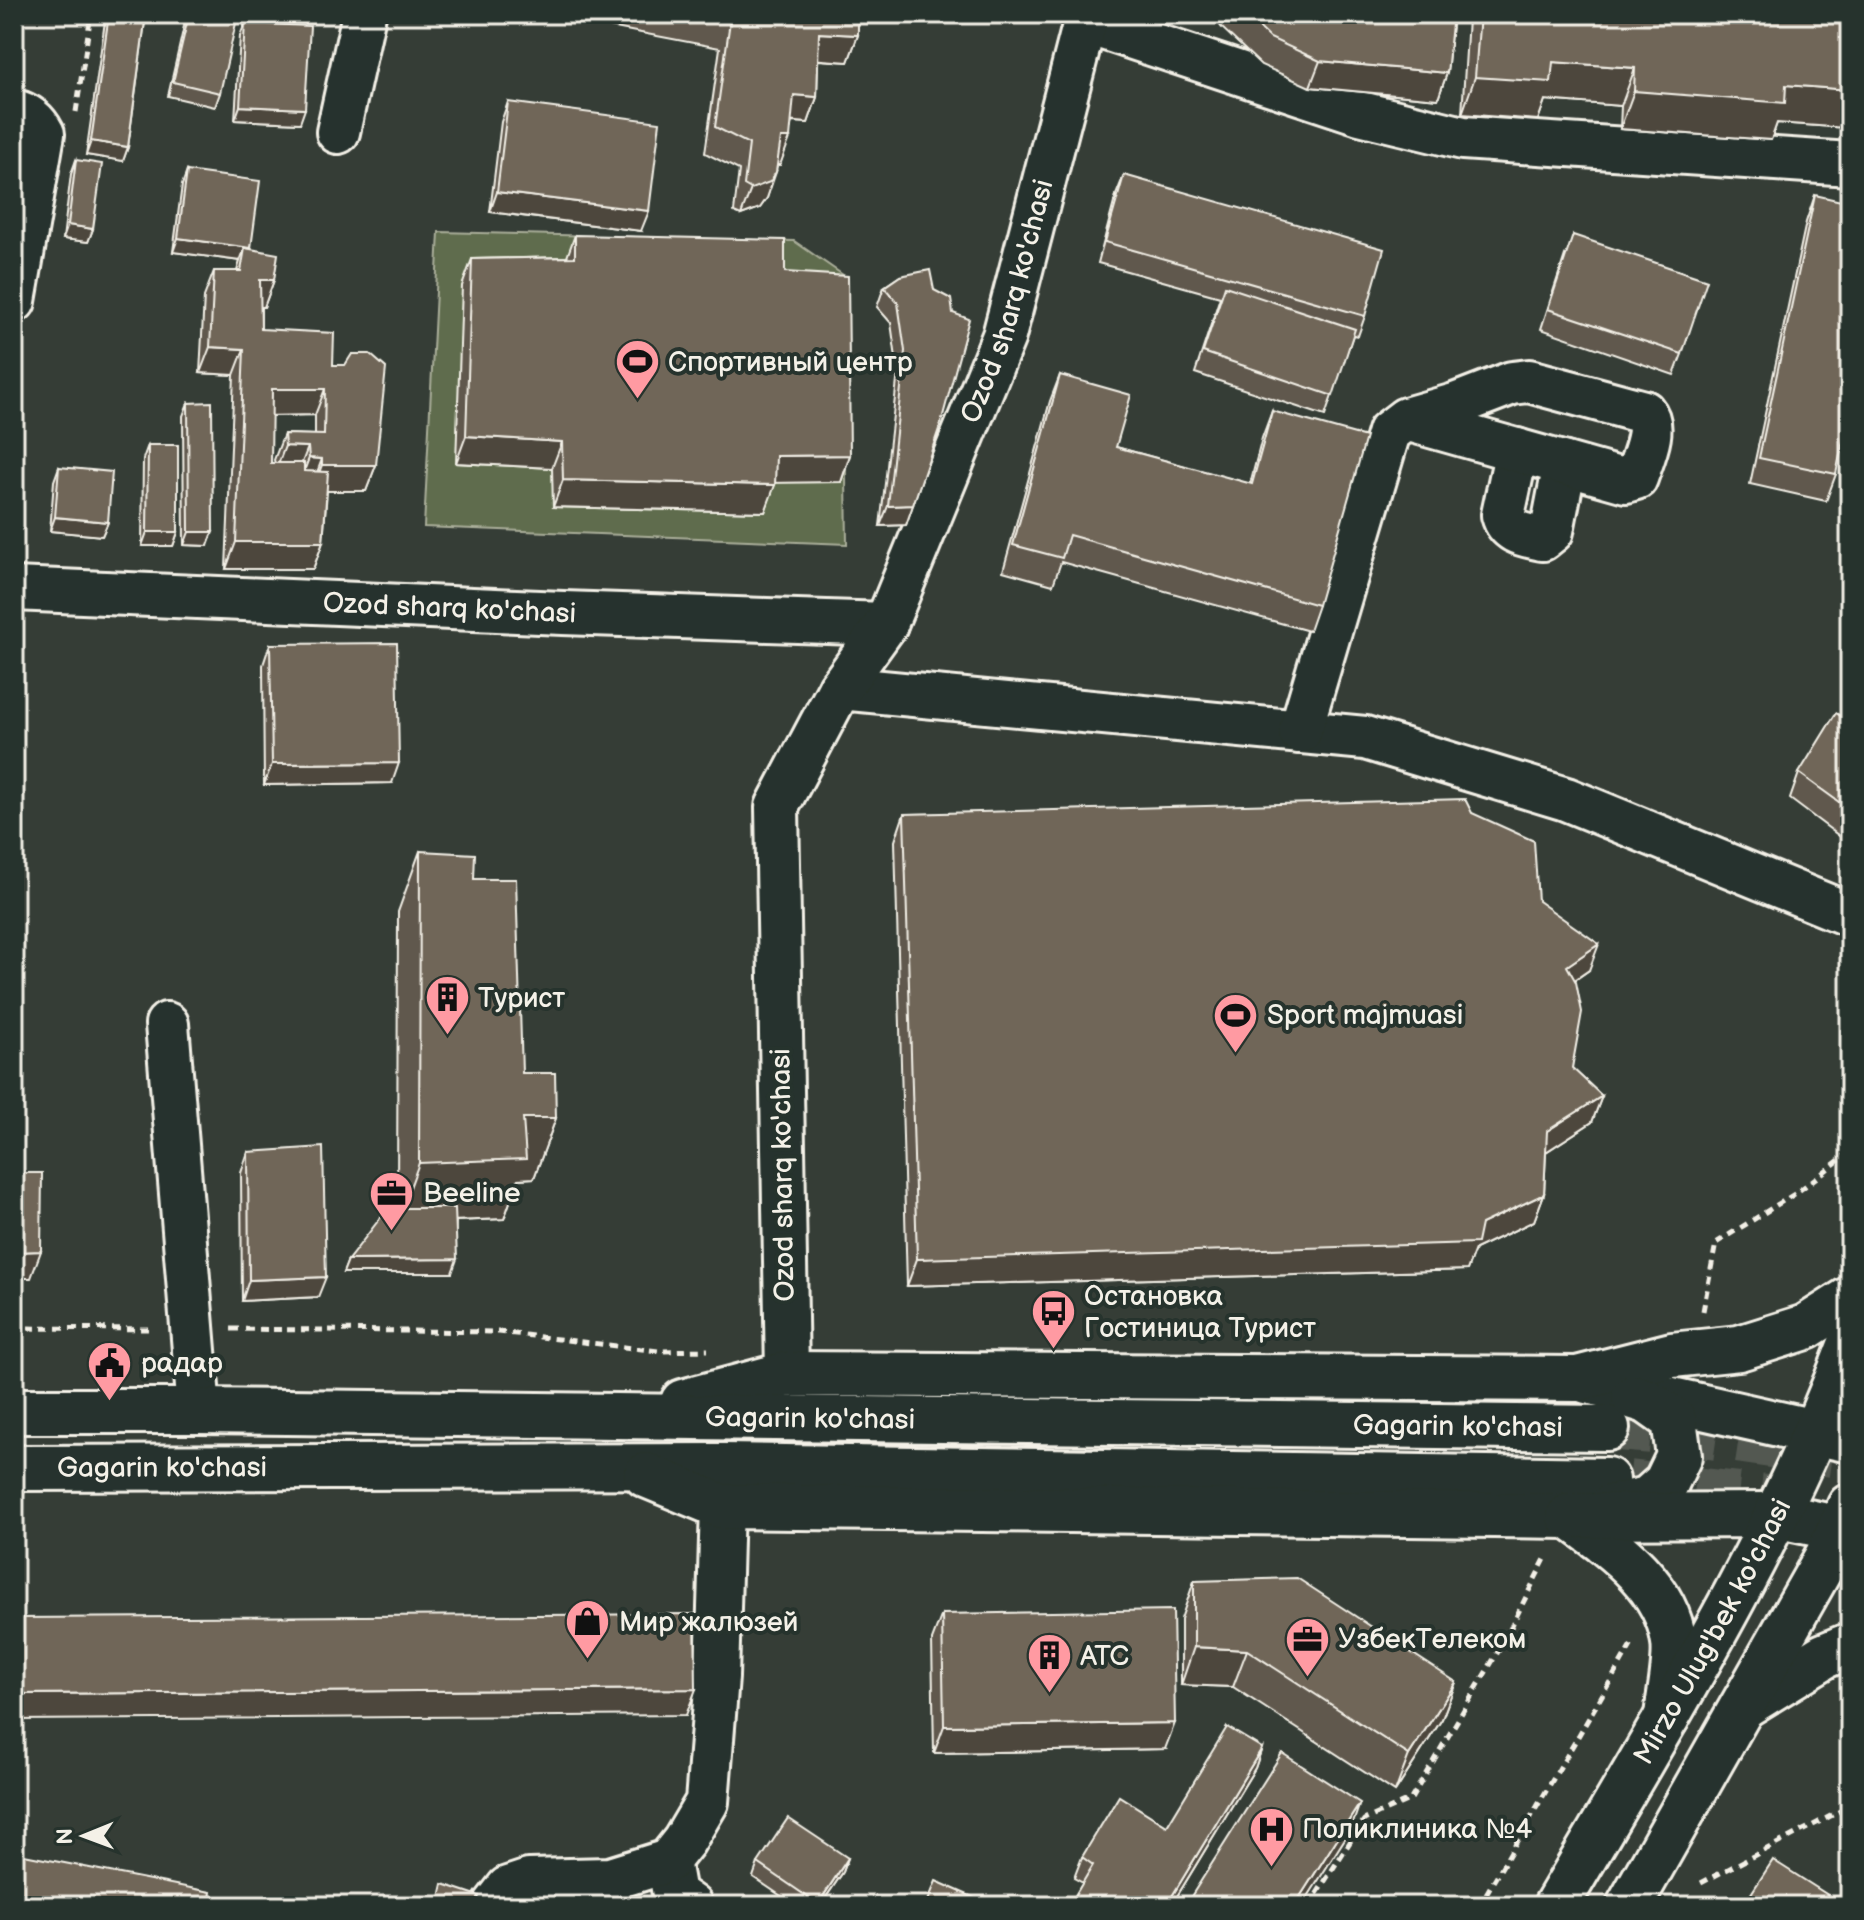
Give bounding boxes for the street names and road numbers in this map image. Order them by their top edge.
street label: Ozod sharq ko'chasi [954,176,1060,428]
street label: Ozod sharq ko'chasi [322,586,577,630]
street label: Ozod sharq ko'chasi [764,1048,802,1302]
street label: Gagarin ko'chasi [705,1401,915,1436]
street label: Gagarin ko'chasi [1353,1408,1563,1444]
street label: Gagarin ko'chasi [57,1451,267,1484]
street label: Mirzo Ulug'bek ko'chasi [1627,1493,1798,1770]

